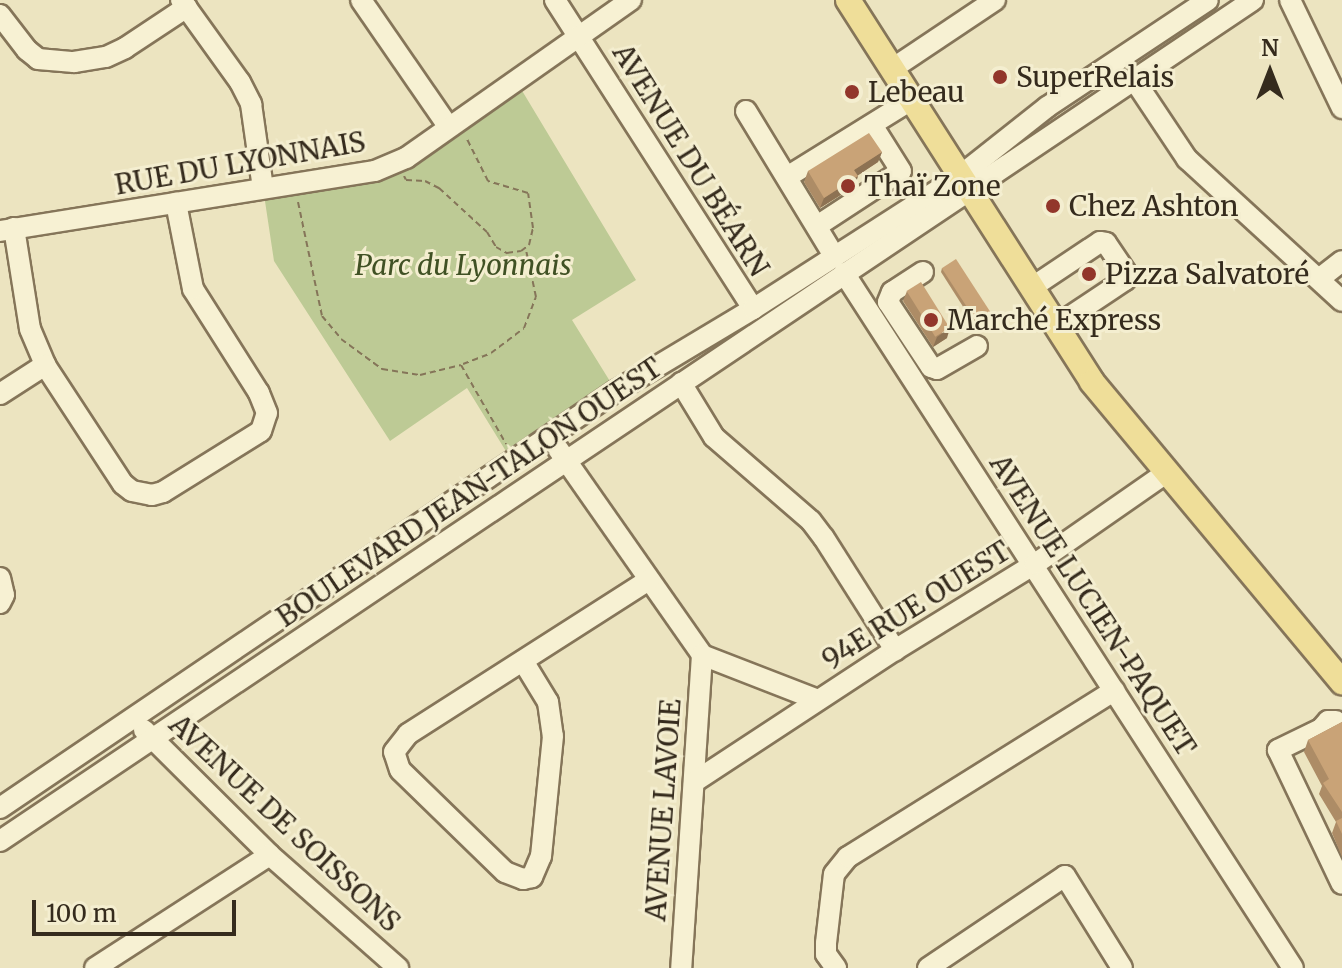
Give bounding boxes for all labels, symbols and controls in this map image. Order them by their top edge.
north arrow [1230,32,1310,112]
text: N [1261,34,1279,62]
street label: AVENUE DU BÉARN [606,38,776,282]
place label: SuperRelais [1016,60,1174,94]
marker: SuperRelais [991,68,1009,86]
place label: Lebeau [868,75,965,109]
marker: Lebeau [843,83,861,101]
street label: RUE DU LYONNAIS [112,124,368,202]
place label: Thaï Zone [864,169,1000,203]
marker: Thaï Zone [839,177,857,195]
place label: Chez Ashton [1069,189,1239,223]
marker: Chez Ashton [1044,197,1062,215]
park label: Parc du Lyonnais [355,248,571,282]
place label: Pizza Salvatoré [1105,257,1309,291]
marker: Pizza Salvatoré [1080,265,1098,283]
place label: Marché Express [947,303,1161,337]
marker: Marché Express [922,311,940,329]
street label: BOULEVARD JEAN-TALON OUEST [270,350,668,634]
street label: AVENUE LUCIEN-PAQUET [983,448,1203,762]
street label: 94E RUE OUEST [816,534,1016,676]
street label: AVENUE LAVOIE [638,698,688,922]
street label: AVENUE DE SOISSONS [163,707,407,939]
scale bar [36,884,240,934]
text: 100 m [46,898,116,929]

